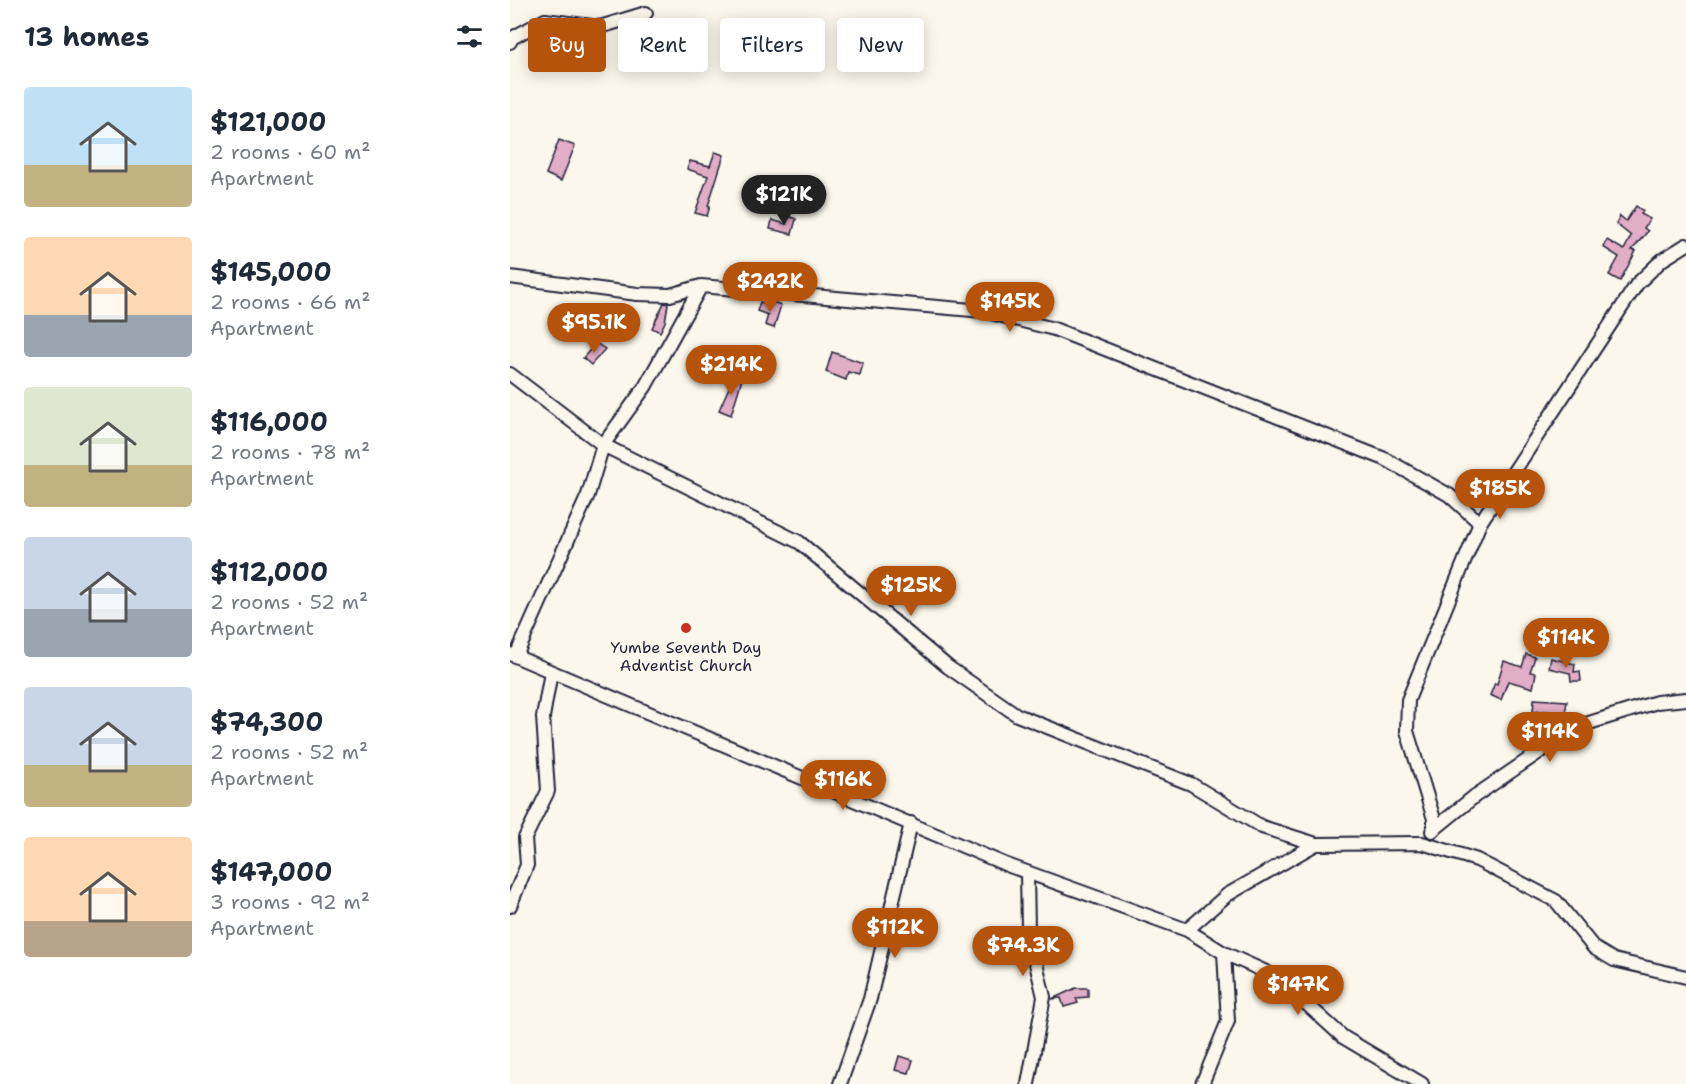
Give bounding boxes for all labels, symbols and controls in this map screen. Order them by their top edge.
chip: Buy [528,18,606,72]
chip: Rent [618,18,708,72]
chip: Filters [720,18,825,72]
chip: New [837,18,924,72]
text: 13 homes [24,19,150,54]
icon: filters [453,20,486,53]
text: $121,000 [210,104,327,139]
icon: home [72,111,144,183]
text: 2 rooms · 60 m² [210,139,370,165]
text: Apartment [210,165,314,191]
pin: $121K [742,175,826,226]
text: $121K [755,181,813,207]
text: $145,000 [210,254,332,289]
icon: home [72,261,144,333]
pin: $242K [728,262,812,313]
text: $242K [736,268,804,294]
pin: $145K [968,282,1052,333]
text: $145K [979,288,1041,314]
text: 2 rooms · 66 m² [210,289,371,315]
pin: $95.1K [545,303,643,354]
text: $95.1K [561,309,627,335]
text: Apartment [210,315,314,341]
pin: $214K [689,345,773,396]
text: $214K [700,351,762,377]
text: $116,000 [210,404,328,439]
icon: home [72,411,144,483]
text: 2 rooms · 78 m² [210,439,370,465]
text: Apartment [210,465,314,491]
pin: $185K [1458,469,1542,520]
text: $185K [1469,475,1531,501]
text: $112,000 [210,554,328,589]
icon: home [72,561,144,633]
pin: $125K [869,566,953,617]
text: $125K [880,572,942,598]
text: 2 rooms · 52 m² [210,589,368,615]
text: Apartment [210,615,314,641]
pin: $114K [1524,618,1608,669]
marker: Yumbe Seventh Day Adventist Church [679,621,693,635]
text: $114K [1537,624,1595,650]
place label: Yumbe Seventh Day Adventist Church [611,637,761,676]
text: $74,300 [210,704,323,739]
icon: home [72,711,144,783]
pin: $114K [1508,712,1592,763]
text: $114K [1521,718,1579,744]
text: 2 rooms · 52 m² [210,739,368,765]
pin: $116K [801,760,885,811]
text: Apartment [210,765,314,791]
text: $116K [814,766,872,792]
text: $147,000 [210,854,332,889]
icon: home [72,861,144,933]
text: 3 rooms · 92 m² [210,889,370,915]
pin: $112K [853,908,937,959]
text: $112K [866,914,924,940]
text: Apartment [210,915,314,941]
pin: $74.3K [974,926,1072,977]
text: $74.3K [986,932,1060,958]
pin: $147K [1256,965,1340,1016]
text: $147K [1267,971,1329,997]

